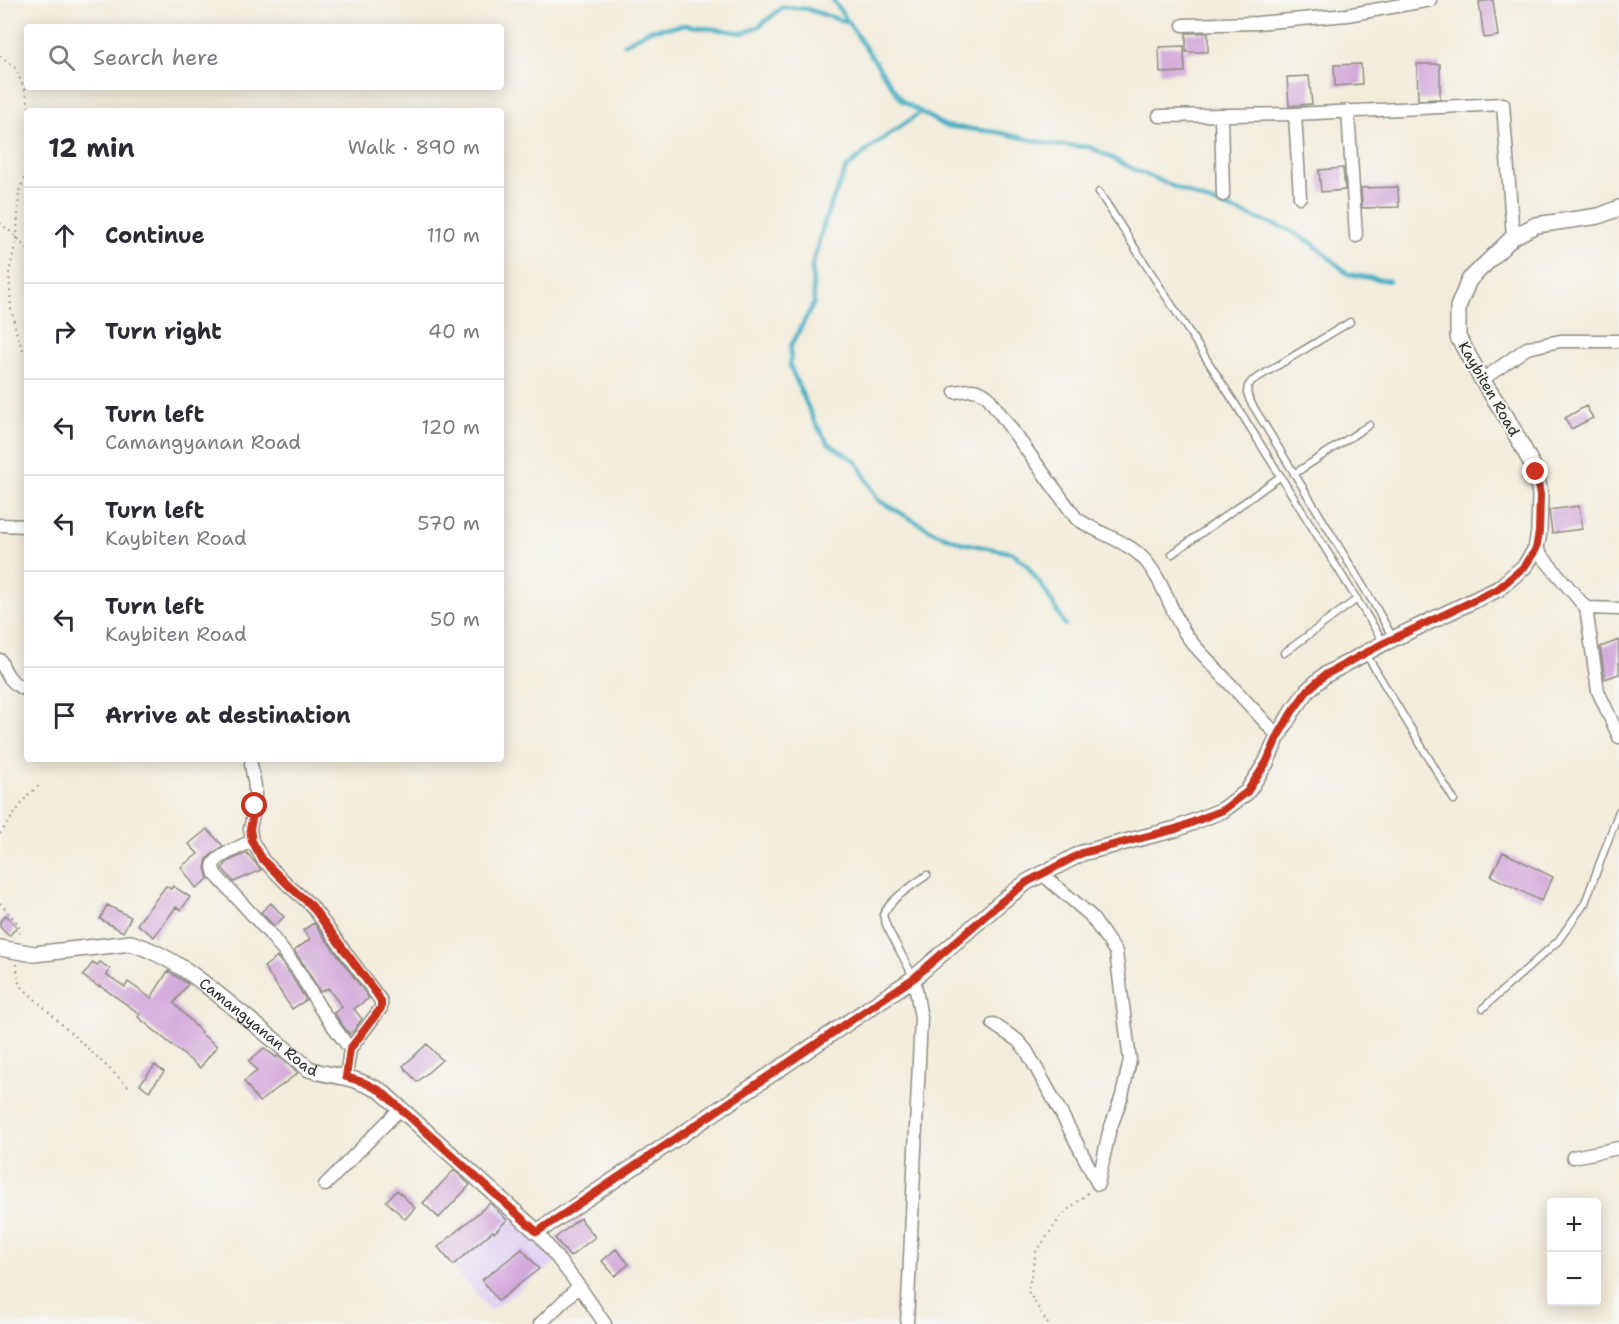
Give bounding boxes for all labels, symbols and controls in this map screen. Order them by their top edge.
search box [24,24,504,90]
icon: search [45,41,78,74]
text: Search here [93,43,219,72]
text: 12 min [48,130,135,165]
text: Walk · 890 m [348,134,480,160]
icon: ahead [48,219,81,252]
text: Continue [105,221,205,250]
text: 110 m [426,222,480,248]
icon: right [48,315,81,348]
text: Turn right [105,317,222,346]
text: 40 m [428,318,480,344]
street label: Kaybiten Road [1454,338,1524,440]
text: Turn left [105,400,204,429]
icon: left [48,411,81,444]
text: 120 m [421,414,480,440]
text: Camangyanan Road [105,429,301,455]
route end [1522,458,1548,484]
text: Turn left [105,496,204,525]
icon: left [48,507,81,540]
text: 570 m [417,510,480,536]
text: Kaybiten Road [105,525,247,551]
text: Turn left [105,592,204,621]
icon: left [48,603,81,636]
text: 50 m [430,606,480,632]
text: Kaybiten Road [105,621,247,647]
icon: arrive [48,699,81,732]
text: Arrive at destination [105,701,351,730]
route start [241,792,267,818]
street label: Camangyanan Road [195,973,320,1081]
map controls [1547,1198,1601,1306]
button: + [1547,1198,1601,1252]
button: − [1547,1252,1601,1306]

